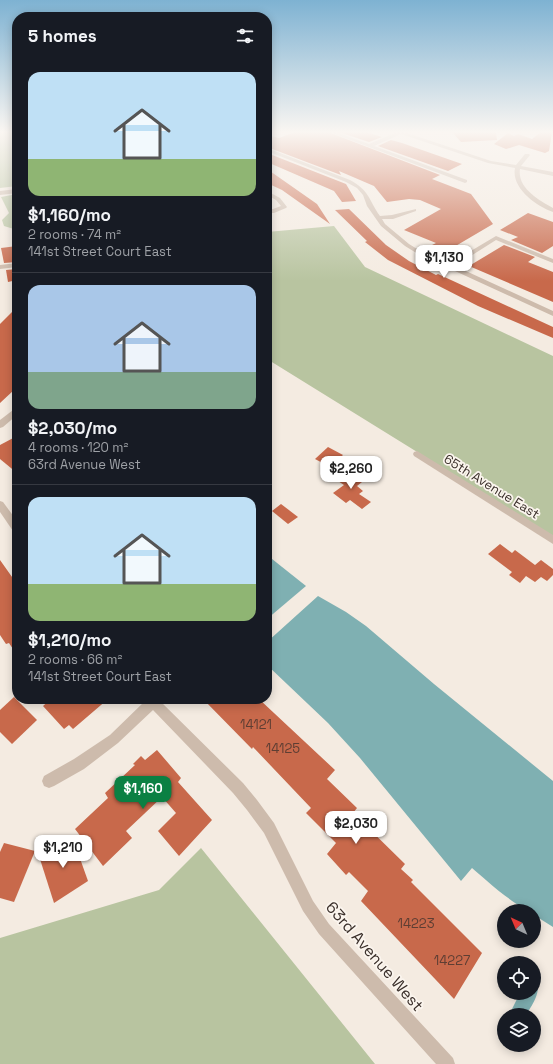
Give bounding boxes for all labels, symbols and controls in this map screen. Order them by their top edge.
text: 5 homes [28,25,97,47]
icon: filters [234,25,256,47]
icon: home [106,98,178,170]
text: $1,160/mo [28,204,111,226]
text: 2 rooms · 74 m² [28,226,121,243]
text: 141st Street Court East [28,243,172,260]
pin: $1,130 [411,245,477,279]
text: $1,130 [424,249,464,266]
icon: home [106,311,178,383]
text: $2,030/mo [28,417,117,439]
text: 4 rooms · 120 m² [28,439,128,456]
street label: 65th Avenue East [441,450,543,523]
text: 63rd Avenue West [28,456,141,473]
pin: $2,260 [318,456,384,490]
text: $2,260 [329,460,373,477]
icon: home [106,523,178,595]
text: $1,210/mo [28,629,111,651]
text: 2 rooms · 66 m² [28,651,122,668]
text: 141st Street Court East [28,668,172,685]
house number: 14121 [240,716,272,733]
house number: 14125 [266,740,300,757]
pin: $1,160 [110,776,176,810]
text: $1,160 [123,780,163,797]
pin: $2,030 [323,811,389,845]
text: $2,030 [334,815,378,832]
pin: $1,210 [30,835,96,869]
text: $1,210 [43,839,83,856]
street label: 63rd Avenue West [321,897,428,1016]
north arrow [497,904,541,948]
map controls [497,904,541,1052]
house number: 14223 [397,915,435,932]
house number: 14227 [434,952,470,969]
button: locate [497,956,541,1000]
button: layers [497,1008,541,1052]

